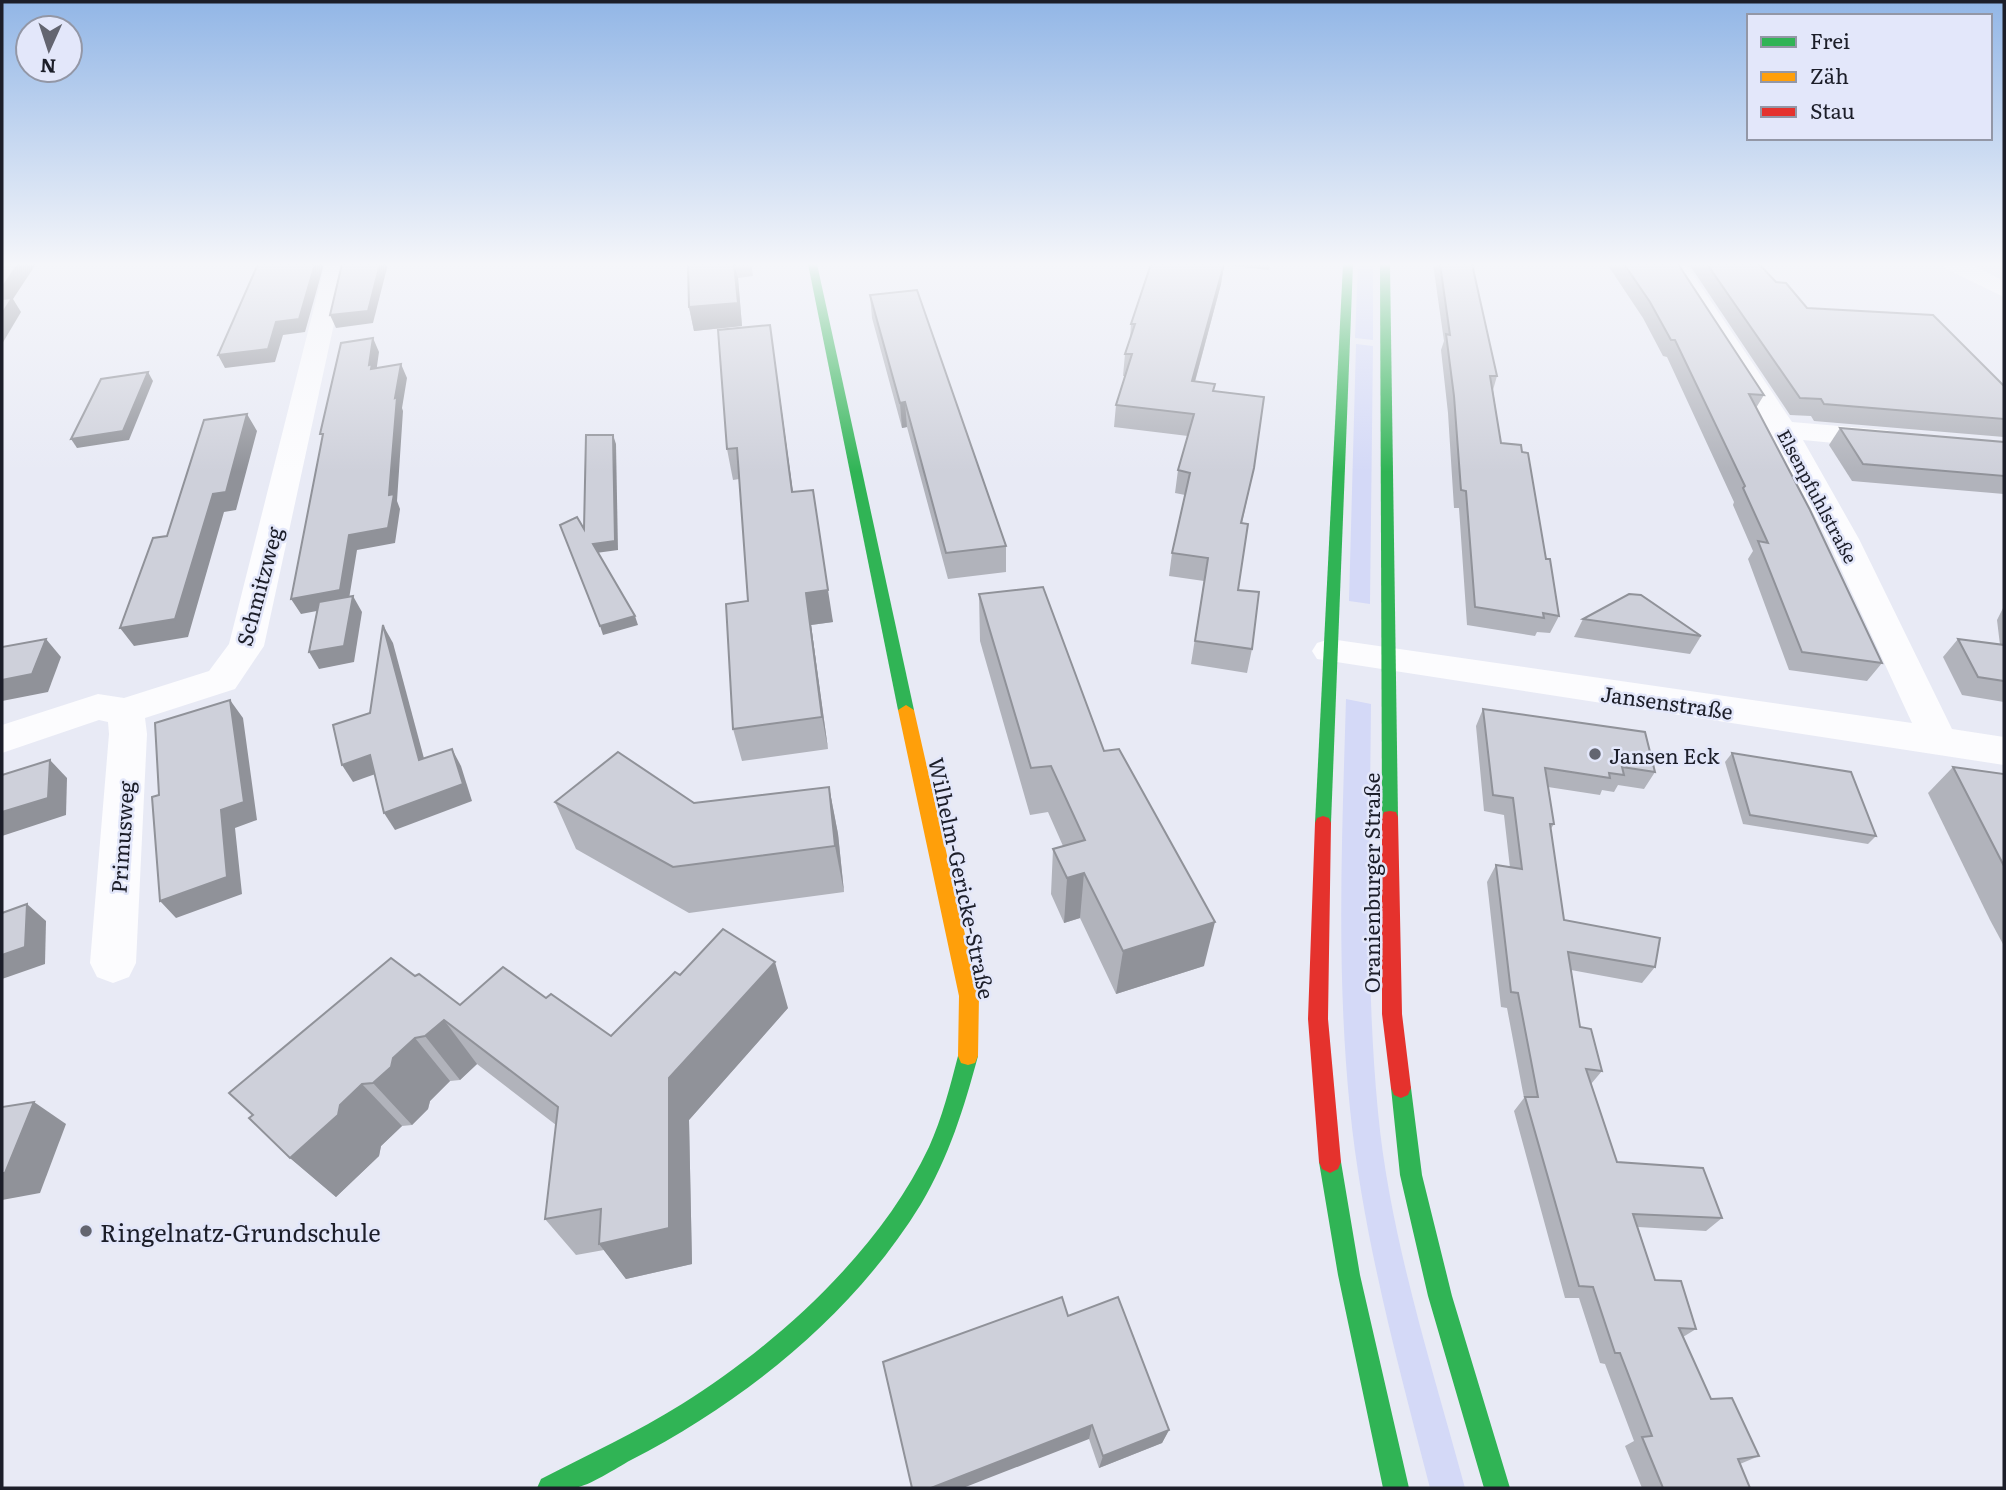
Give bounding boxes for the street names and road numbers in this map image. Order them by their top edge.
street label: Elsenpfuhlstraße [1771,424,1865,568]
street label: Schmitzweg [227,523,289,649]
street label: Jansenstraße [1599,676,1735,726]
street label: Wilhelm-Gericke-Straße [922,754,1004,1002]
street label: Oranienburger Straße [1355,773,1386,993]
street label: Primusweg [102,779,140,894]

